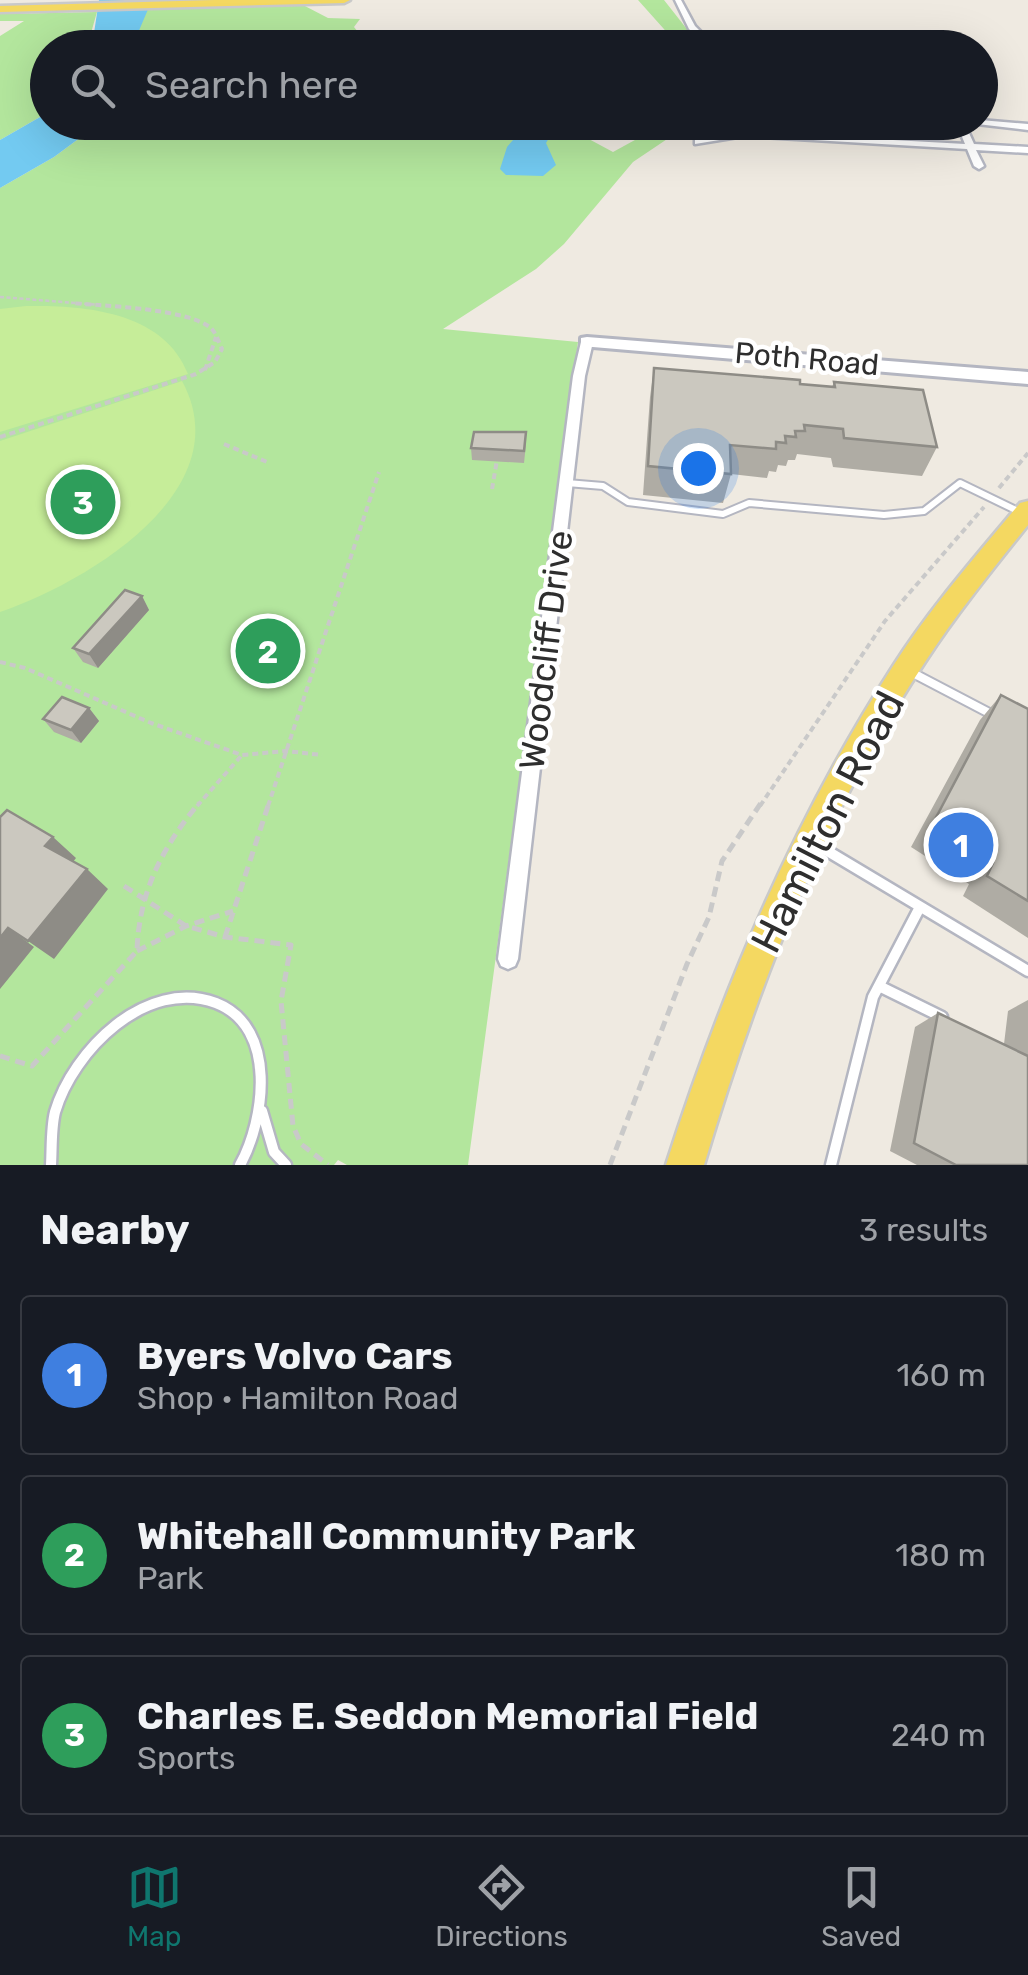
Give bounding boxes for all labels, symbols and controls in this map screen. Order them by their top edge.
search box [30,30,998,140]
icon: search [65,58,120,113]
text: Search here [145,62,358,108]
street label: Poth Road [733,335,881,383]
your location [673,443,724,494]
pin: 3 [51,464,116,540]
street label: Woodcliff Drive [510,528,582,772]
pin: 2 [236,614,300,688]
street label: Hamilton Road [741,683,915,961]
pin: 1 [928,808,994,882]
text: Nearby [40,1205,190,1255]
text: 3 results [859,1211,988,1249]
text: Byers Volvo Cars [137,1333,453,1379]
text: 1 [67,1356,82,1394]
text: 160 m [896,1356,986,1394]
text: Shop · Hamilton Road [137,1379,459,1417]
text: Whitehall Community Park [137,1513,635,1559]
text: 2 [64,1536,85,1574]
text: 180 m [895,1536,986,1574]
text: Park [137,1559,204,1597]
text: Charles E. Seddon Memorial Field [137,1693,759,1739]
text: 3 [64,1716,85,1754]
text: 240 m [891,1716,986,1754]
text: Sports [137,1739,235,1777]
tab: Map [127,1860,182,1953]
tab: Directions [435,1860,568,1953]
tab: Saved [821,1860,901,1953]

